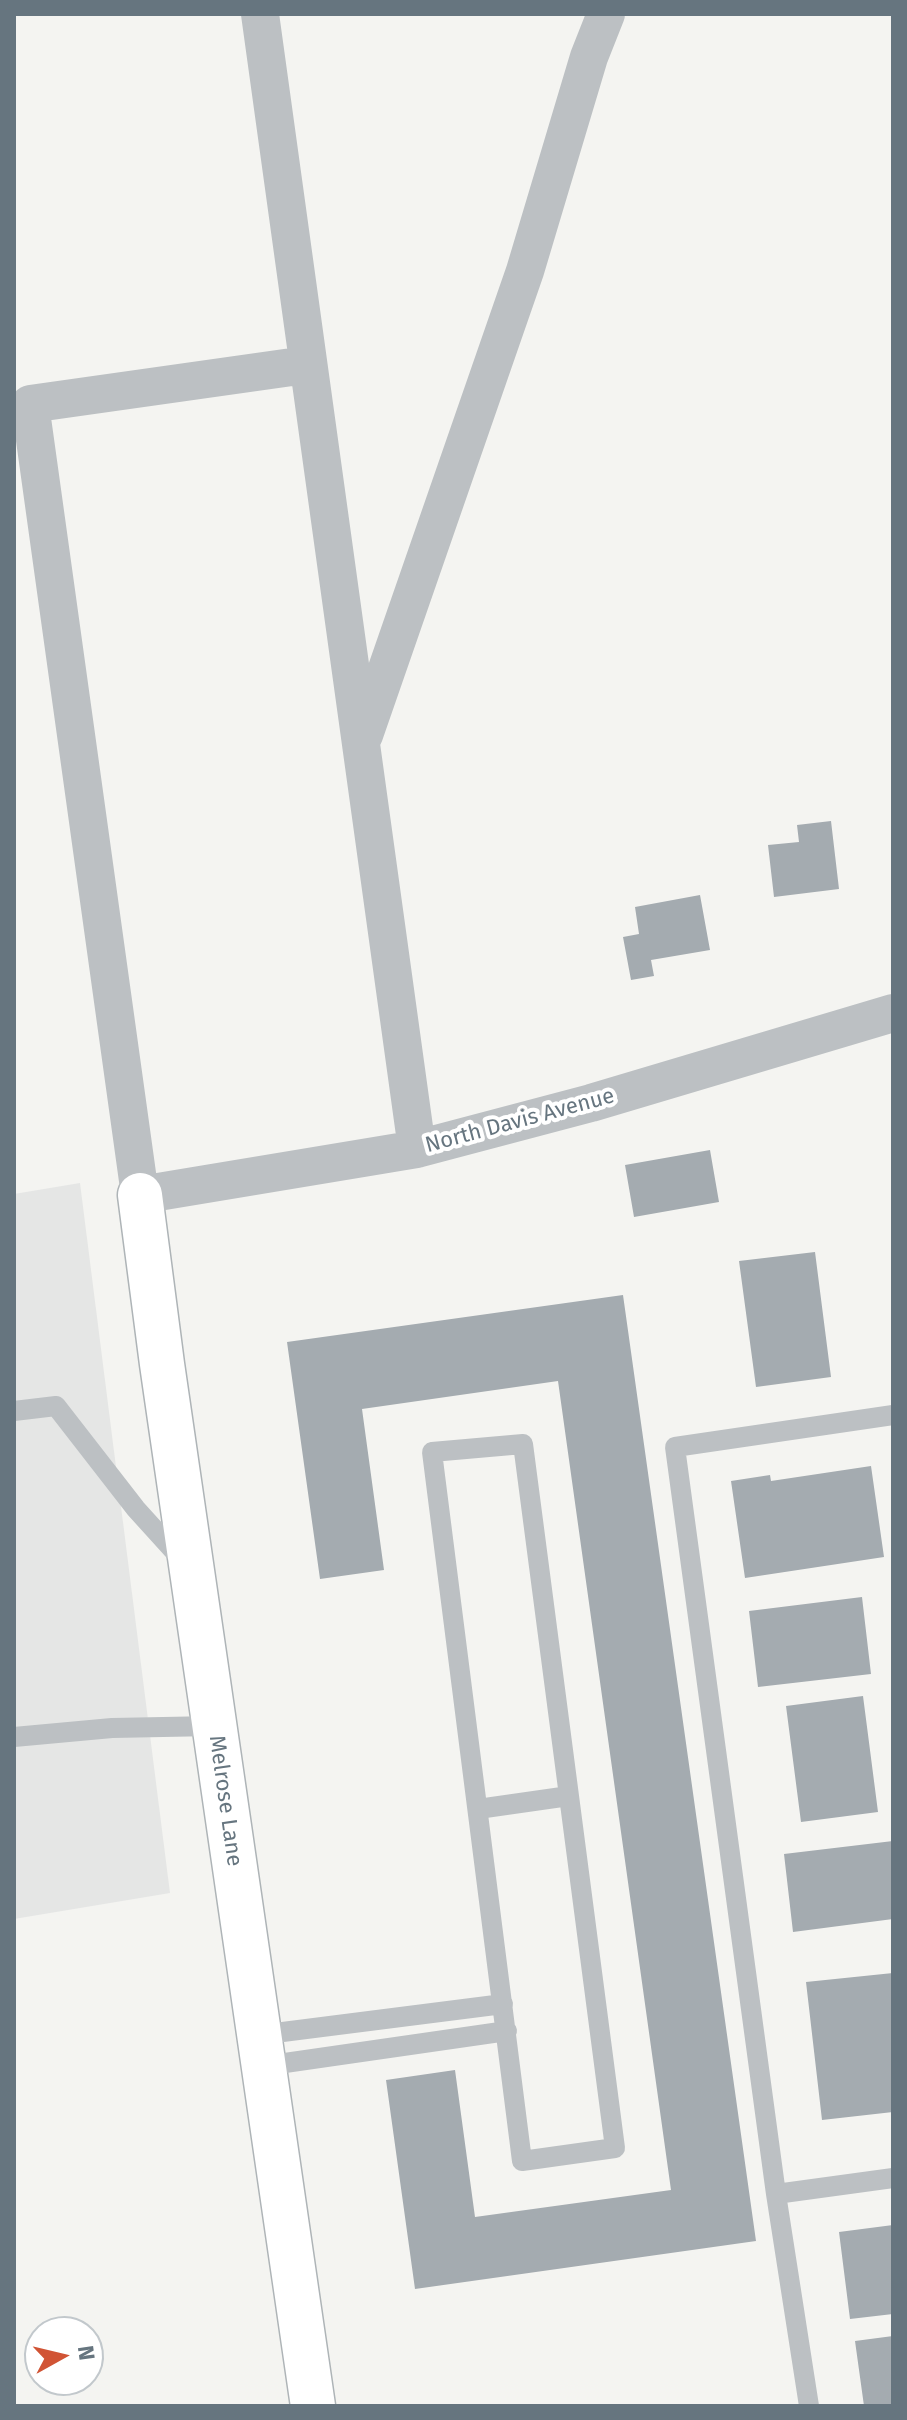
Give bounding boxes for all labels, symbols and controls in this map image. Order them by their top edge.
street label: North Davis Avenue [423,1083,617,1159]
street label: Melrose Lane [203,1734,247,1868]
north arrow [24,2316,104,2396]
text: N [72,2344,101,2362]

